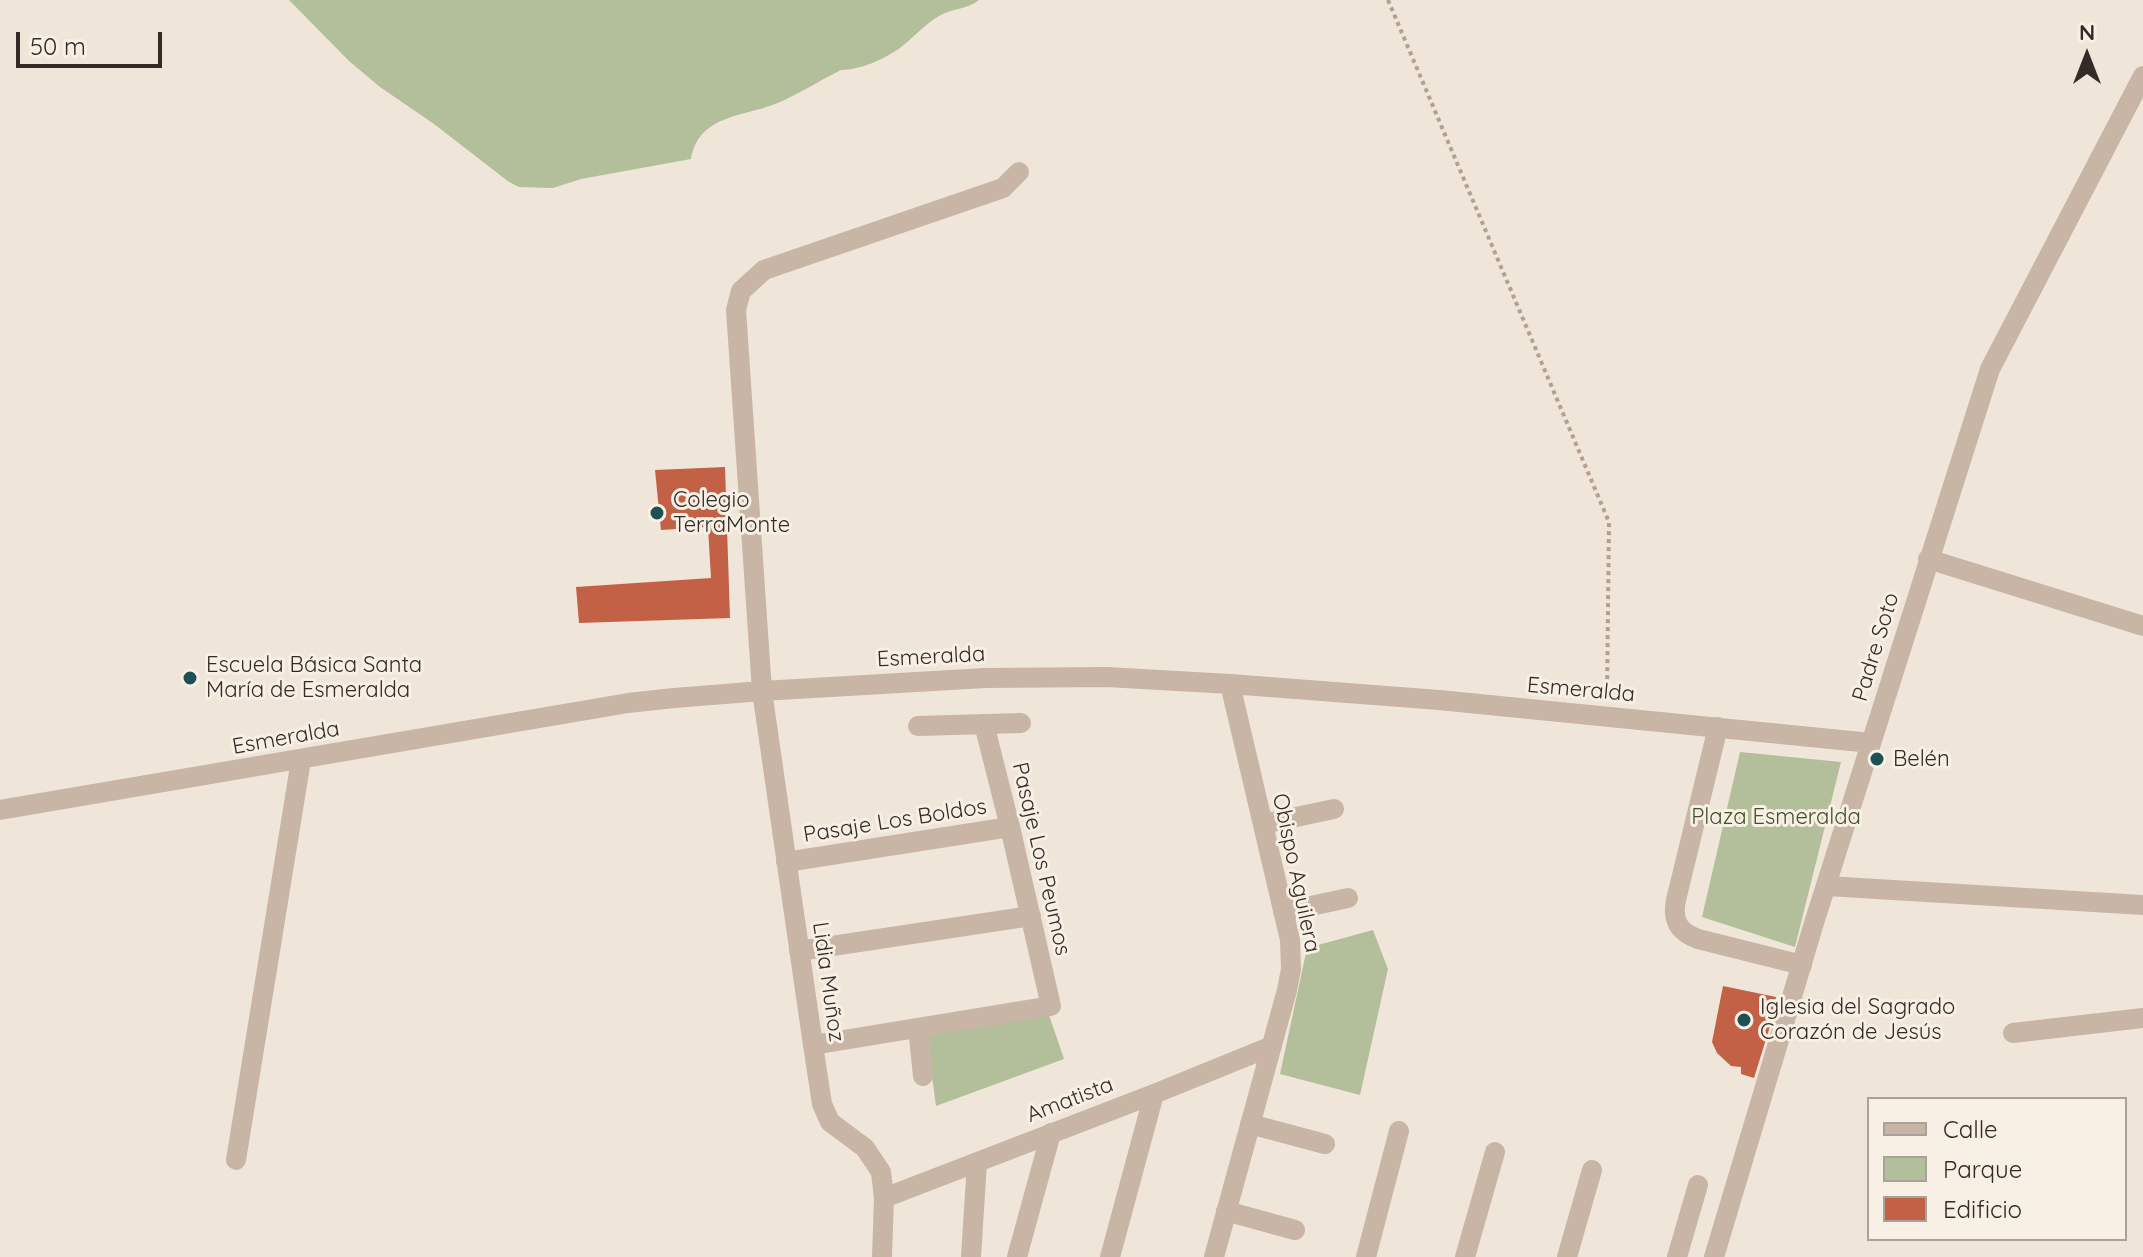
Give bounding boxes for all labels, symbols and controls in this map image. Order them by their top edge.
scale bar [20,16,166,66]
north arrow [2047,16,2127,96]
text: N [2079,18,2095,46]
text: 50 m [30,31,86,61]
place label: Colegio TerraMonte [673,487,790,538]
marker: Colegio TerraMonte [648,504,666,522]
street label: Padre Soto [1847,589,1905,705]
street label: Esmeralda [876,641,986,673]
place label: Escuela Básica Santa María de Esmeralda [206,652,422,704]
marker: Escuela Básica Santa María de Esmeralda [181,669,199,687]
street label: Esmeralda [1526,672,1636,708]
street label: Esmeralda [230,716,342,760]
place label: Belén [1893,746,1950,772]
marker: Belén [1868,750,1886,768]
street label: Pasaje Los Peumos [1006,760,1076,958]
street label: Obispo Aguilera [1266,791,1326,955]
street label: Pasaje Los Boldos [801,793,989,849]
park label: Plaza Esmeralda [1691,804,1861,830]
street label: Lidia Muñoz [807,920,849,1044]
place label: Iglesia del Sagrado Corazón de Jesús [1760,994,1955,1046]
marker: Iglesia del Sagrado Corazón de Jesús [1735,1011,1753,1029]
street label: Amatista [1023,1071,1117,1129]
legend [1867,1097,2127,1241]
text: Calle [1943,1114,1998,1144]
text: Parque [1943,1154,2022,1184]
text: Edificio [1943,1194,2022,1224]

